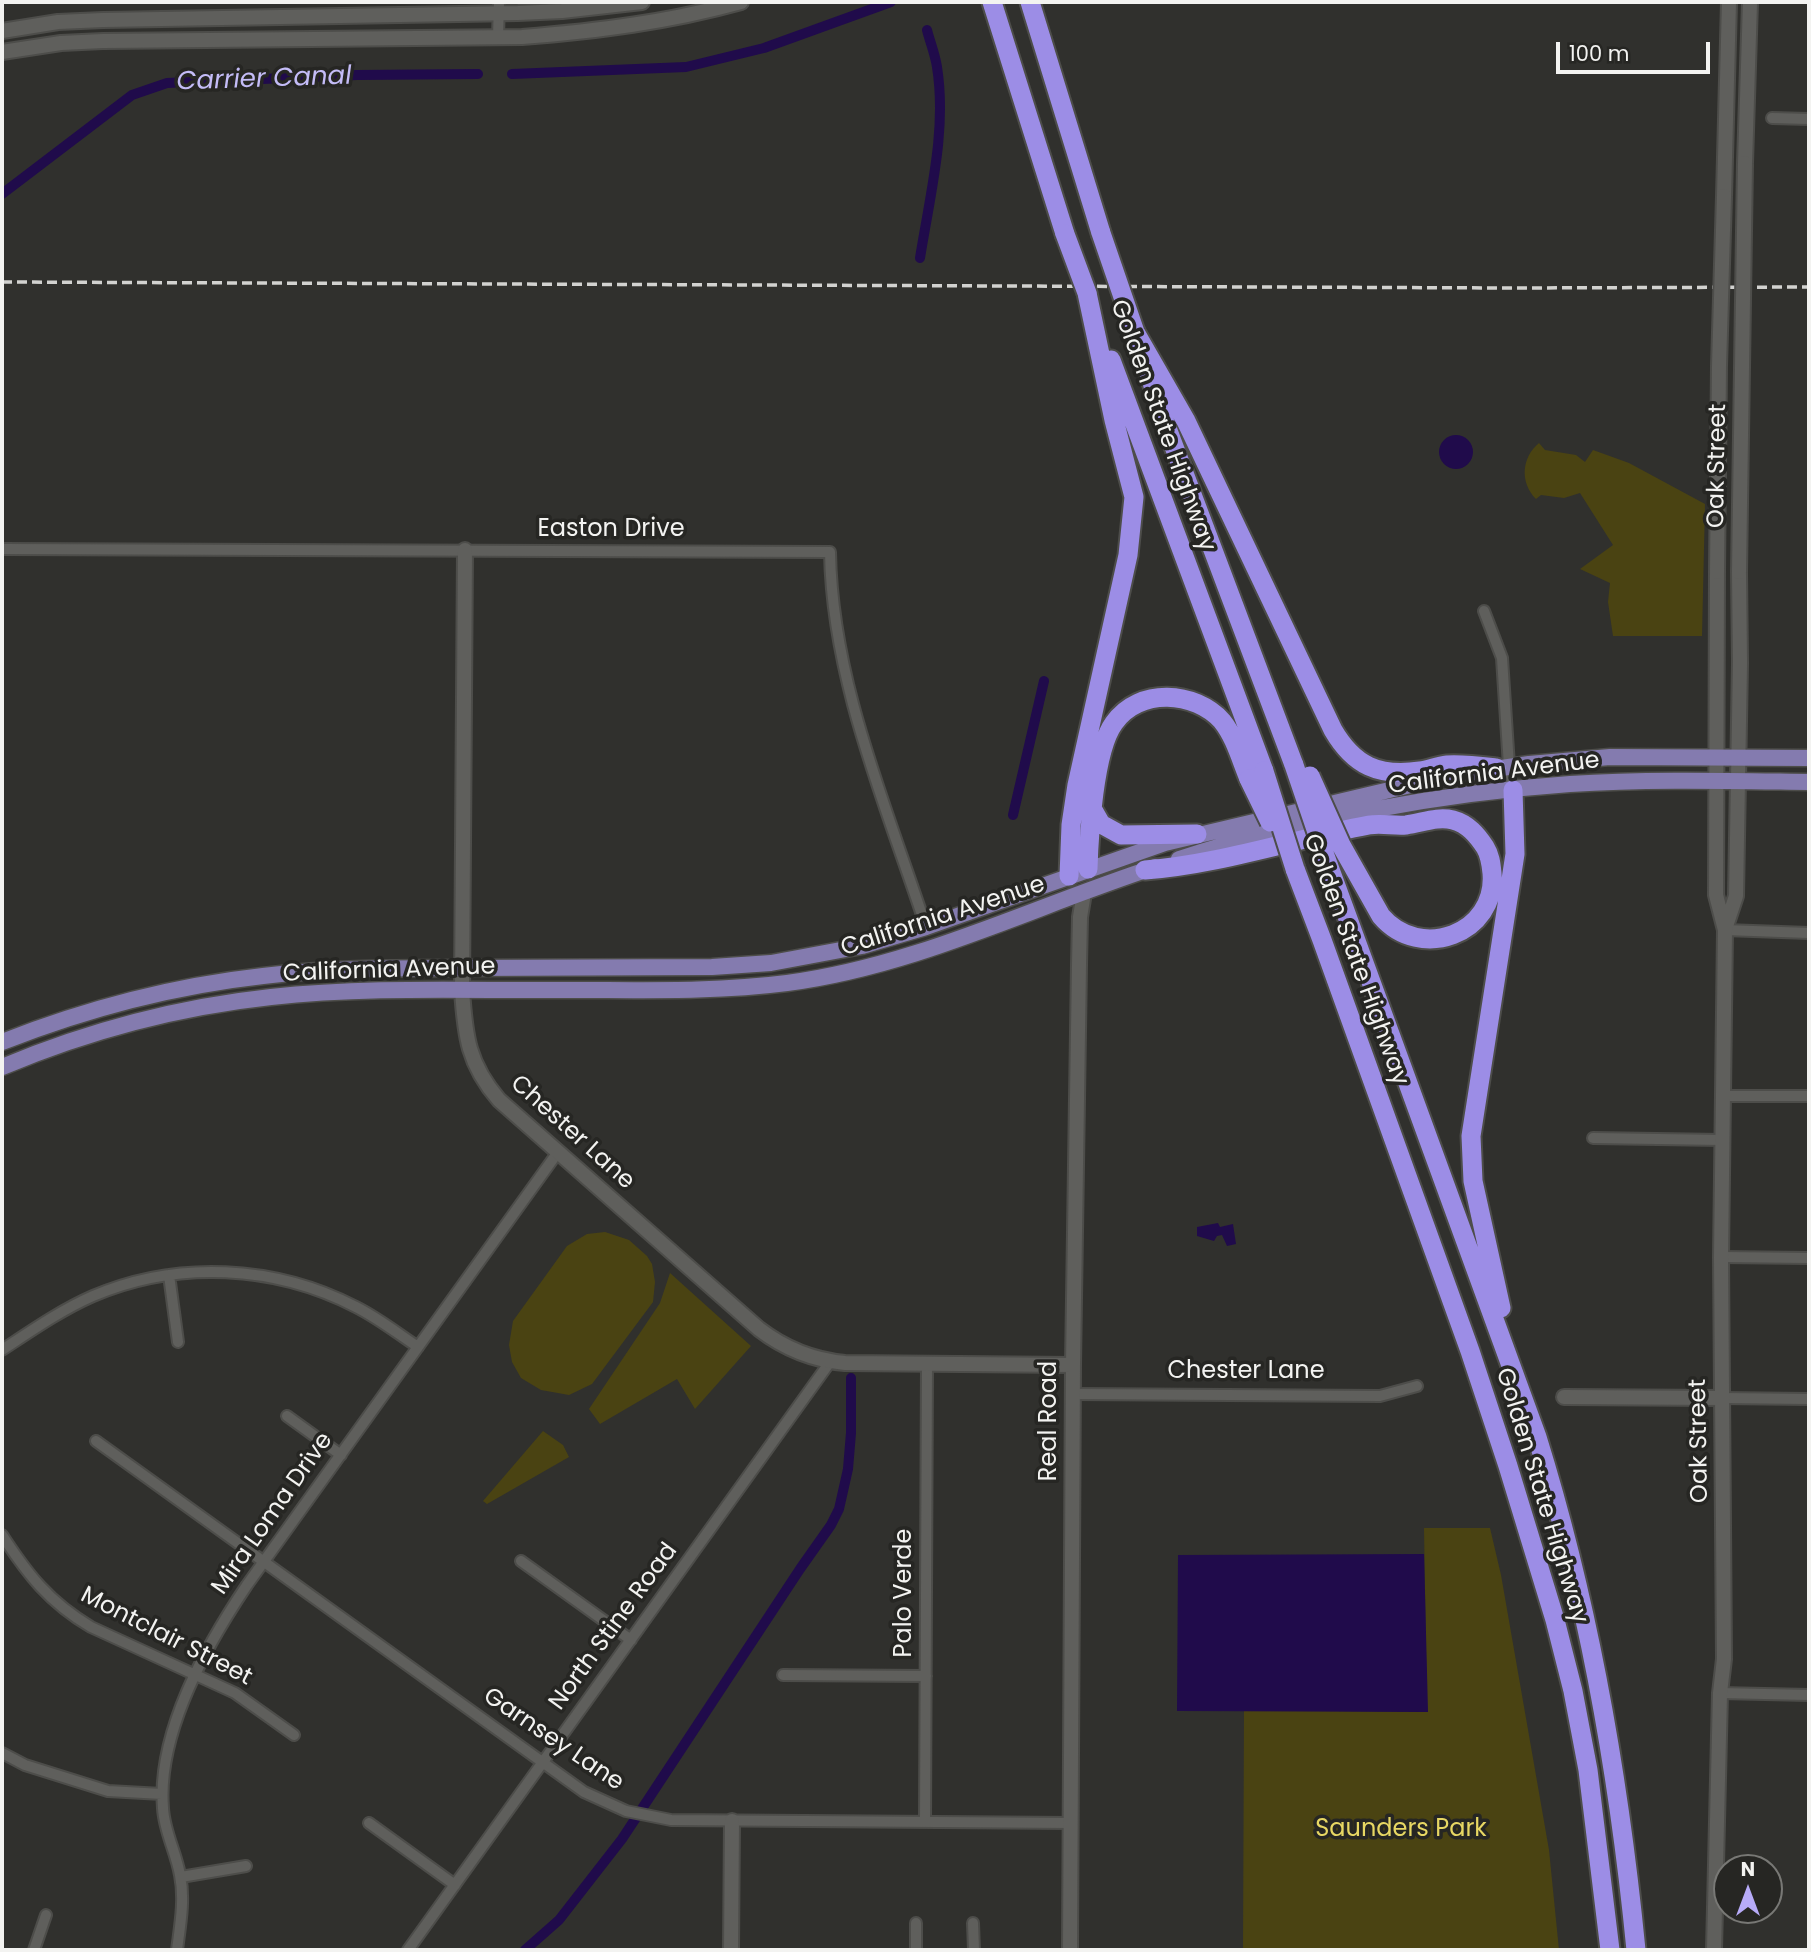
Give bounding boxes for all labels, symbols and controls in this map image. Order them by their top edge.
scale bar [1559,28,1713,72]
text: 100 m [1569,39,1629,68]
water label: Carrier Canal [176,61,352,99]
street label: Golden State Highway [1103,296,1221,556]
street label: Oak Street [1703,404,1733,528]
street label: Easton Drive [537,516,685,544]
street label: California Avenue [1387,747,1601,801]
street label: Golden State Highway [1296,830,1414,1090]
street label: California Avenue [837,870,1049,964]
street label: California Avenue [282,953,496,989]
street label: Chester Lane [504,1070,640,1196]
street label: Chester Lane [1167,1358,1325,1386]
street label: Real Road [1036,1361,1064,1481]
street label: Golden State Highway [1488,1365,1594,1627]
street label: Oak Street [1685,1379,1715,1503]
street label: Mira Loma Drive [206,1427,340,1601]
street label: Palo Verde [891,1529,919,1657]
street label: North Stine Road [544,1538,684,1716]
street label: Montclair Street [76,1581,256,1693]
street label: Garnsey Lane [477,1682,629,1798]
park label: Saunders Park [1315,1816,1487,1844]
north arrow [1713,1854,1783,1924]
text: N [1741,1856,1755,1883]

